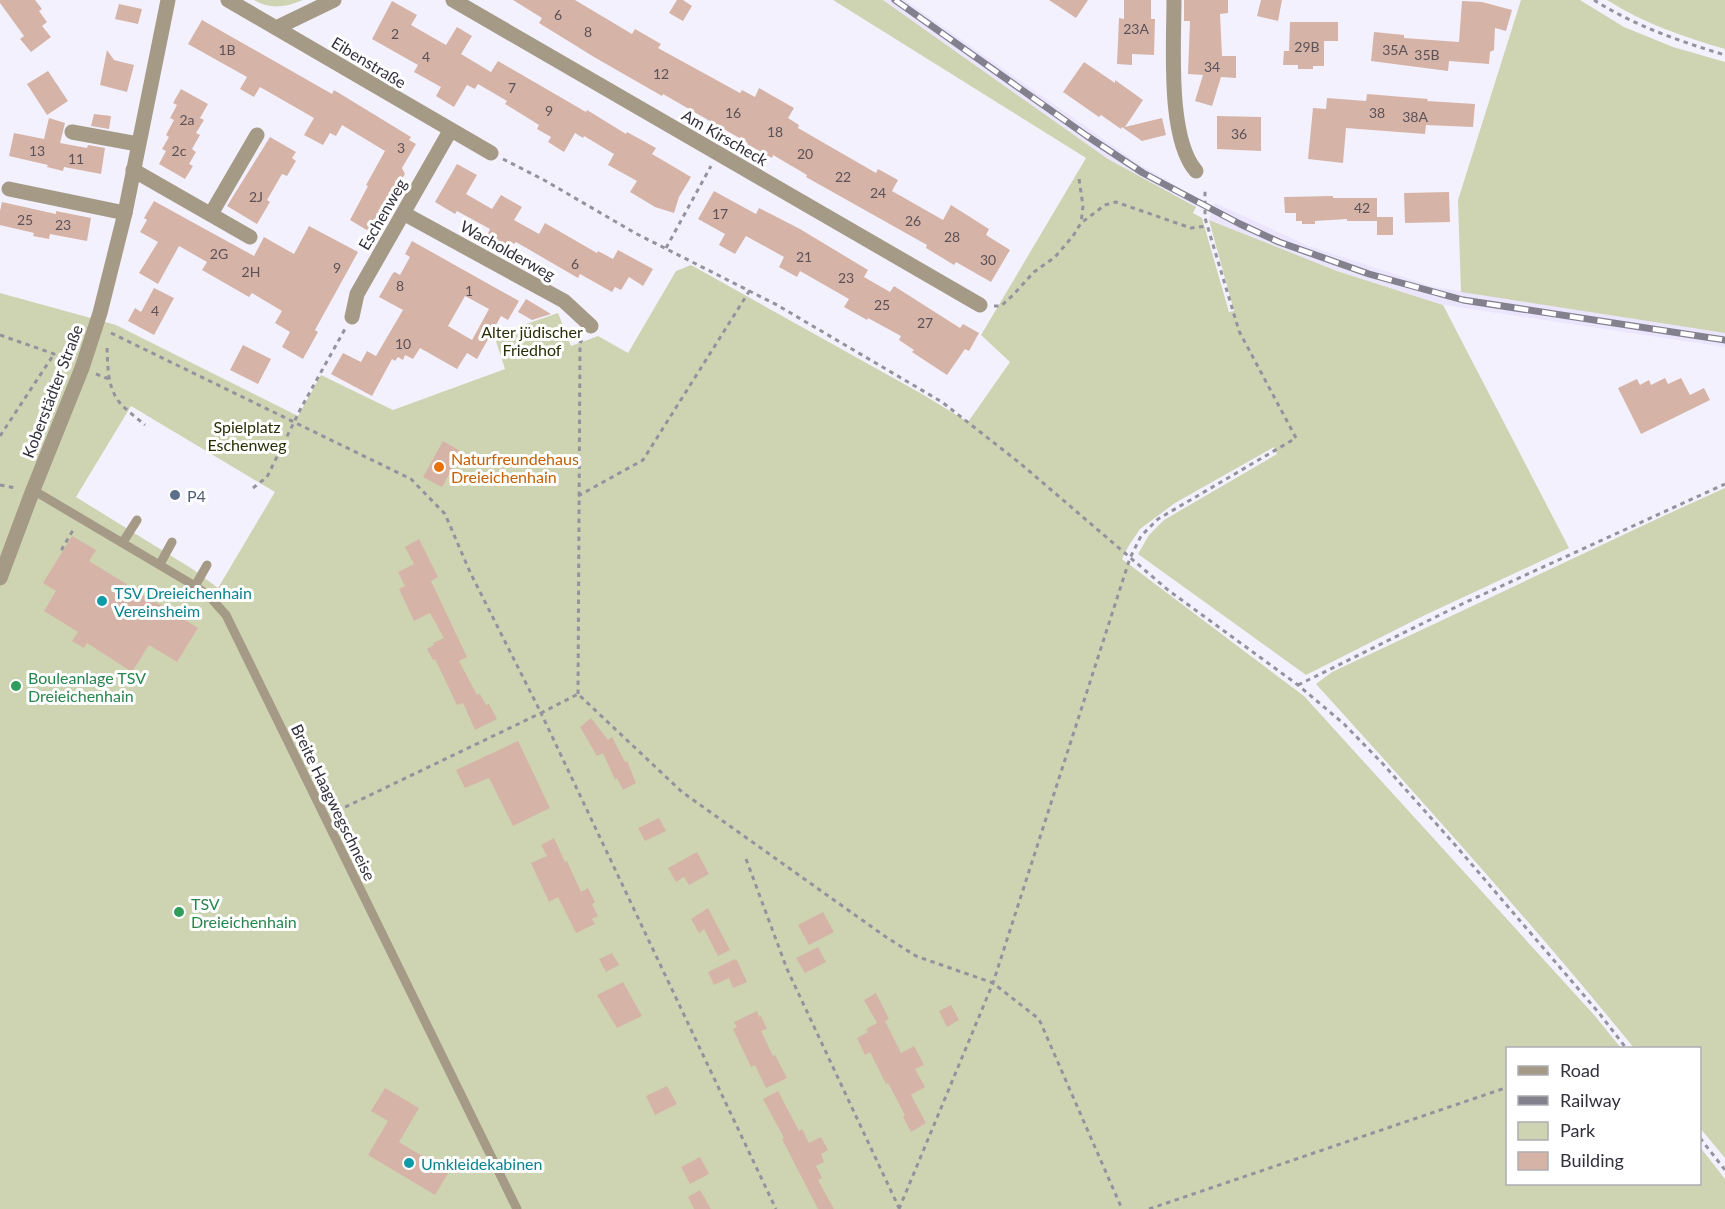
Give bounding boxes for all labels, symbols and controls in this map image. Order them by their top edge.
house number: 6 [554,6,562,23]
house number: 23A [1123,20,1149,37]
house number: 8 [584,23,592,40]
house number: 2 [391,25,399,42]
street label: Eibenstraße [328,32,410,92]
house number: 29B [1294,38,1320,55]
house number: 1B [218,41,236,58]
house number: 35A [1382,41,1408,58]
house number: 35B [1414,46,1440,63]
house number: 4 [422,48,430,65]
house number: 34 [1204,58,1220,75]
house number: 12 [653,65,669,82]
house number: 7 [508,79,516,96]
house number: 9 [545,102,553,119]
house number: 16 [725,104,741,121]
house number: 38 [1369,104,1385,121]
street label: Am Kirscheck [679,105,772,170]
house number: 38A [1402,108,1428,125]
house number: 2a [179,111,195,128]
house number: 18 [767,123,783,140]
house number: 36 [1231,125,1247,142]
house number: 3 [397,139,405,156]
house number: 13 [29,142,45,159]
house number: 2c [172,142,187,159]
house number: 20 [797,145,813,162]
house number: 11 [68,150,84,167]
house number: 22 [835,168,851,185]
street label: Eschenweg [354,175,410,253]
house number: 24 [870,184,886,201]
house number: 2J [249,188,263,205]
house number: 42 [1354,199,1370,216]
house number: 17 [712,205,728,222]
house number: 25 [17,211,33,228]
house number: 26 [905,212,921,229]
house number: 23 [55,216,71,233]
street label: Wacholderweg [457,216,559,284]
house number: 28 [944,228,960,245]
house number: 2G [210,245,228,262]
house number: 21 [796,248,812,265]
house number: 30 [980,251,996,268]
house number: 6 [571,255,579,272]
house number: 9 [333,259,341,276]
house number: 2H [242,263,260,280]
house number: 23 [838,269,854,286]
house number: 8 [396,277,404,294]
house number: 1 [465,282,473,299]
house number: 25 [874,296,890,313]
house number: 4 [151,302,159,319]
house number: 27 [917,314,933,331]
street label: Koberstädter Straße [18,322,86,460]
park label: Alter jüdischer Friedhof [481,322,583,359]
house number: 10 [395,335,411,352]
park label: Spielplatz Eschenweg [207,417,287,454]
place label: Naturfreundehaus Dreieichenhain [451,449,579,486]
marker: Naturfreundehaus Dreieichenhain [432,460,446,474]
place label: P4 [187,486,206,505]
marker: P4 [168,488,182,502]
place label: TSV Dreieichenhain Vereinsheim [114,583,252,620]
marker: TSV Dreieichenhain Vereinsheim [95,594,109,608]
place label: Bouleanlage TSV Dreieichenhain [28,668,146,705]
marker: Bouleanlage TSV Dreieichenhain [9,679,23,693]
street label: Breite Haagwegschneise [288,721,380,883]
place label: TSV Dreieichenhain [191,894,297,931]
marker: TSV Dreieichenhain [172,905,186,919]
legend [1506,1047,1701,1185]
text: Road [1560,1059,1600,1081]
text: Railway [1560,1089,1621,1111]
text: Park [1560,1119,1596,1141]
text: Building [1560,1149,1624,1171]
place label: Umkleidekabinen [421,1154,542,1173]
marker: Umkleidekabinen [402,1156,416,1170]

